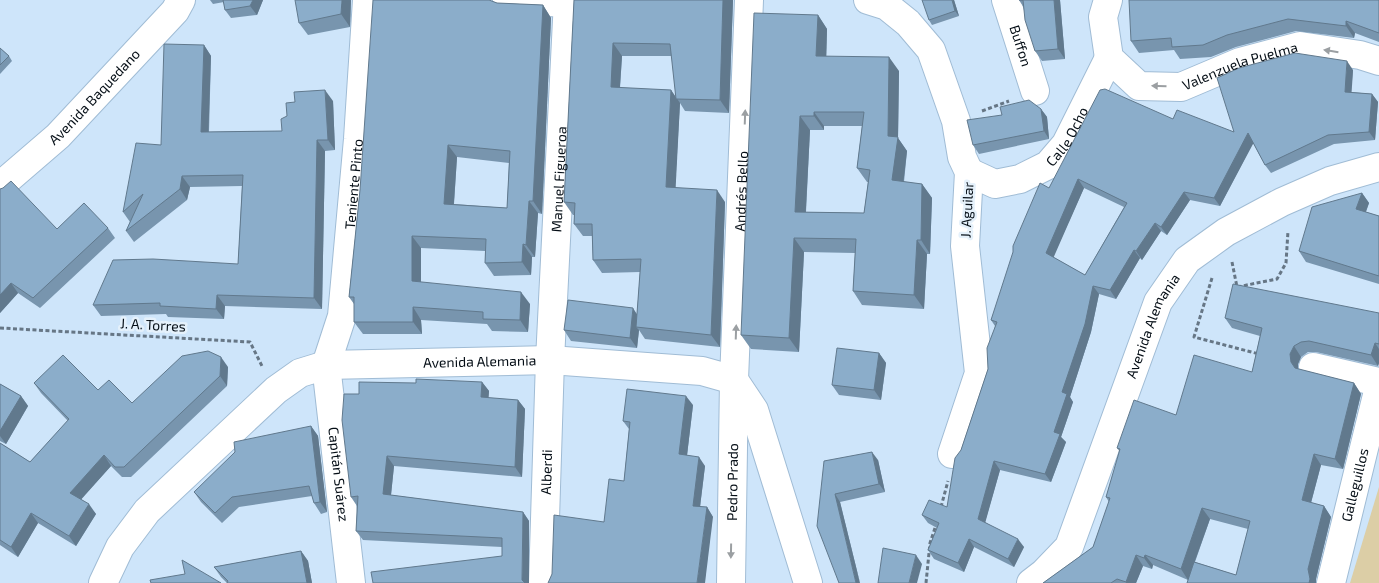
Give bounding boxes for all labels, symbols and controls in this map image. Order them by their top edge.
street label: Buffon [1006,23,1036,68]
street label: Valenzuela Puelma [1180,38,1299,94]
street label: Avenida Baquedano [45,45,143,148]
one-way arrow [1323,46,1339,54]
one-way arrow [1151,82,1167,90]
street label: Calle Ocho [1042,104,1091,169]
one-way arrow [741,108,749,124]
street label: Manuel Figueroa [547,126,570,233]
street label: Teniente Pinto [341,138,366,230]
street label: Andrés Bello [731,150,751,232]
street label: J. Aguilar [957,181,976,238]
street label: Avenida Alemania [1122,270,1183,381]
street label: J. A. Torres [120,314,186,335]
one-way arrow [732,323,740,339]
street label: Avenida Alemania [423,351,536,371]
street label: Capitán Suárez [325,426,353,522]
street label: Pedro Prado [723,443,741,521]
street label: Galleguillos [1337,446,1372,523]
street label: Alberdi [537,449,555,495]
one-way arrow [727,544,735,560]

